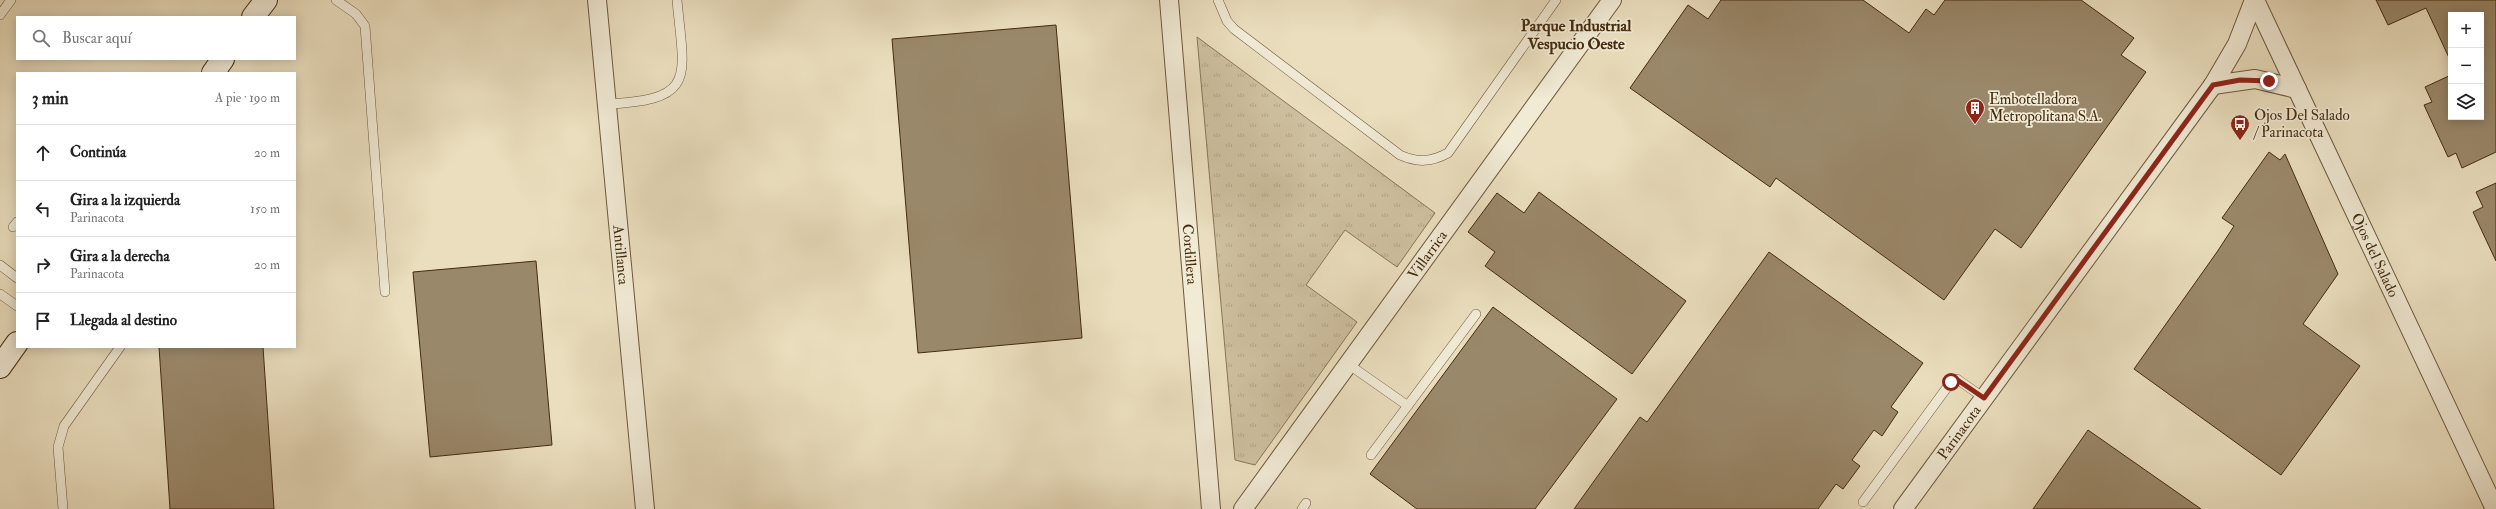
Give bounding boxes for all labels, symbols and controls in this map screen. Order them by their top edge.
map controls [2448,12,2484,120]
button: + [2448,12,2484,48]
search box [16,16,296,60]
district label: Parque Industrial Vespucio Oeste [1521,16,1632,55]
icon: search [30,27,52,49]
text: Buscar aquí [62,29,131,48]
button: − [2448,48,2484,84]
route end [2260,72,2278,90]
button: layers [2448,84,2484,120]
text: 3 min [32,88,69,109]
text: A pie · 190 m [215,90,280,106]
place label: Embotelladora Metropolitana S.A. [1989,90,2102,127]
building icon: Embotelladora Metropolitana S.A. [1964,97,1986,125]
place label: Ojos Del Salado / Parinacota [2253,106,2350,142]
bus stop icon: Ojos Del Salado / Parinacota [2229,113,2251,141]
icon: ahead [32,142,54,164]
text: Continúa [70,143,126,162]
text: 20 m [254,145,280,161]
text: Gira a la izquierda [70,191,180,210]
icon: left [32,198,54,220]
text: 150 m [250,201,280,217]
text: Parinacota [70,210,124,226]
street label: Ojos del Salado [2347,210,2403,300]
street label: Antillanca [609,223,633,286]
street label: Cordillera [1178,223,1202,286]
street label: Villarrica [1403,226,1452,283]
text: Gira a la derecha [70,247,170,266]
icon: right [32,254,54,276]
text: 20 m [254,257,280,273]
text: Parinacota [70,266,124,282]
icon: arrive [32,310,54,332]
text: Llegada al destino [70,311,177,330]
route start [1942,373,1960,391]
street label: Parinacota [1933,401,1986,463]

